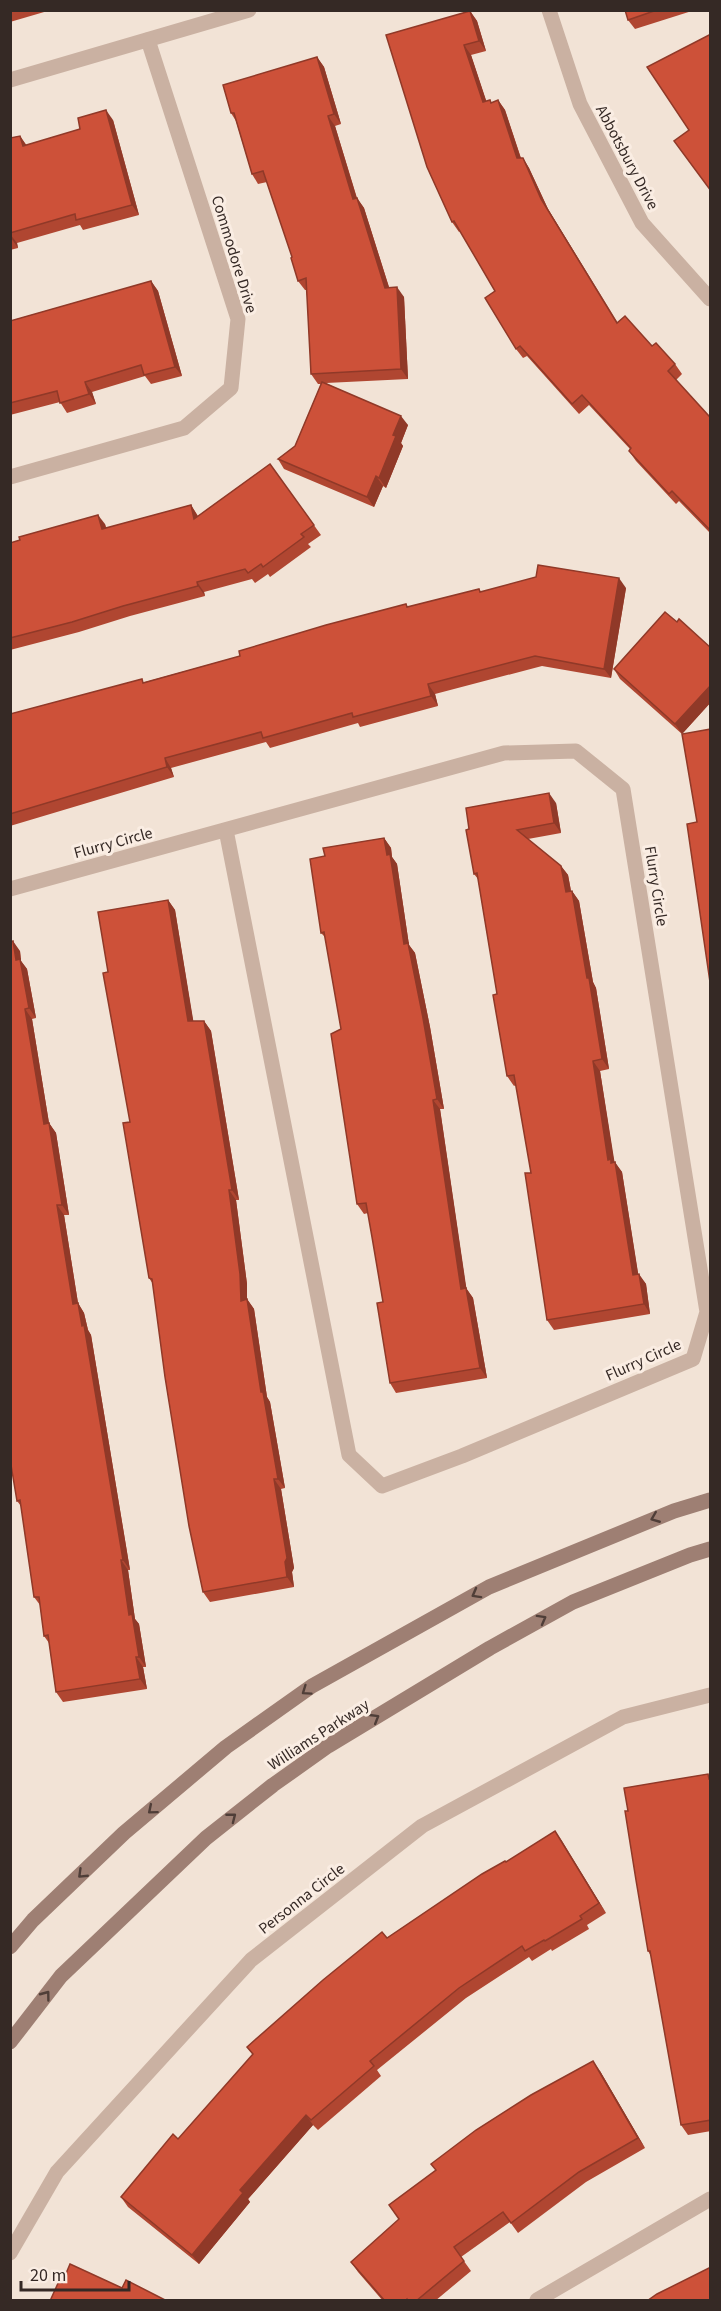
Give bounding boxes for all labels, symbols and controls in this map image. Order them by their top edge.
street label: Abbotsbury Drive [590,101,664,214]
street label: Commodore Drive [206,193,262,316]
street label: Flurry Circle [71,822,155,864]
street label: Flurry Circle [639,845,673,928]
street label: Flurry Circle [602,1333,685,1386]
one-way arrow [650,1511,661,1523]
one-way arrow [471,1587,482,1599]
one-way arrow [536,1615,546,1626]
one-way arrow [302,1683,312,1695]
street label: Williams Parkway [264,1694,374,1776]
one-way arrow [369,1714,379,1726]
one-way arrow [148,1803,159,1814]
one-way arrow [225,1814,236,1825]
street label: Personna Circle [254,1858,349,1939]
one-way arrow [78,1866,89,1877]
one-way arrow [39,1991,50,2002]
scale bar [21,2254,129,2292]
text: 20 m [30,2263,66,2288]

